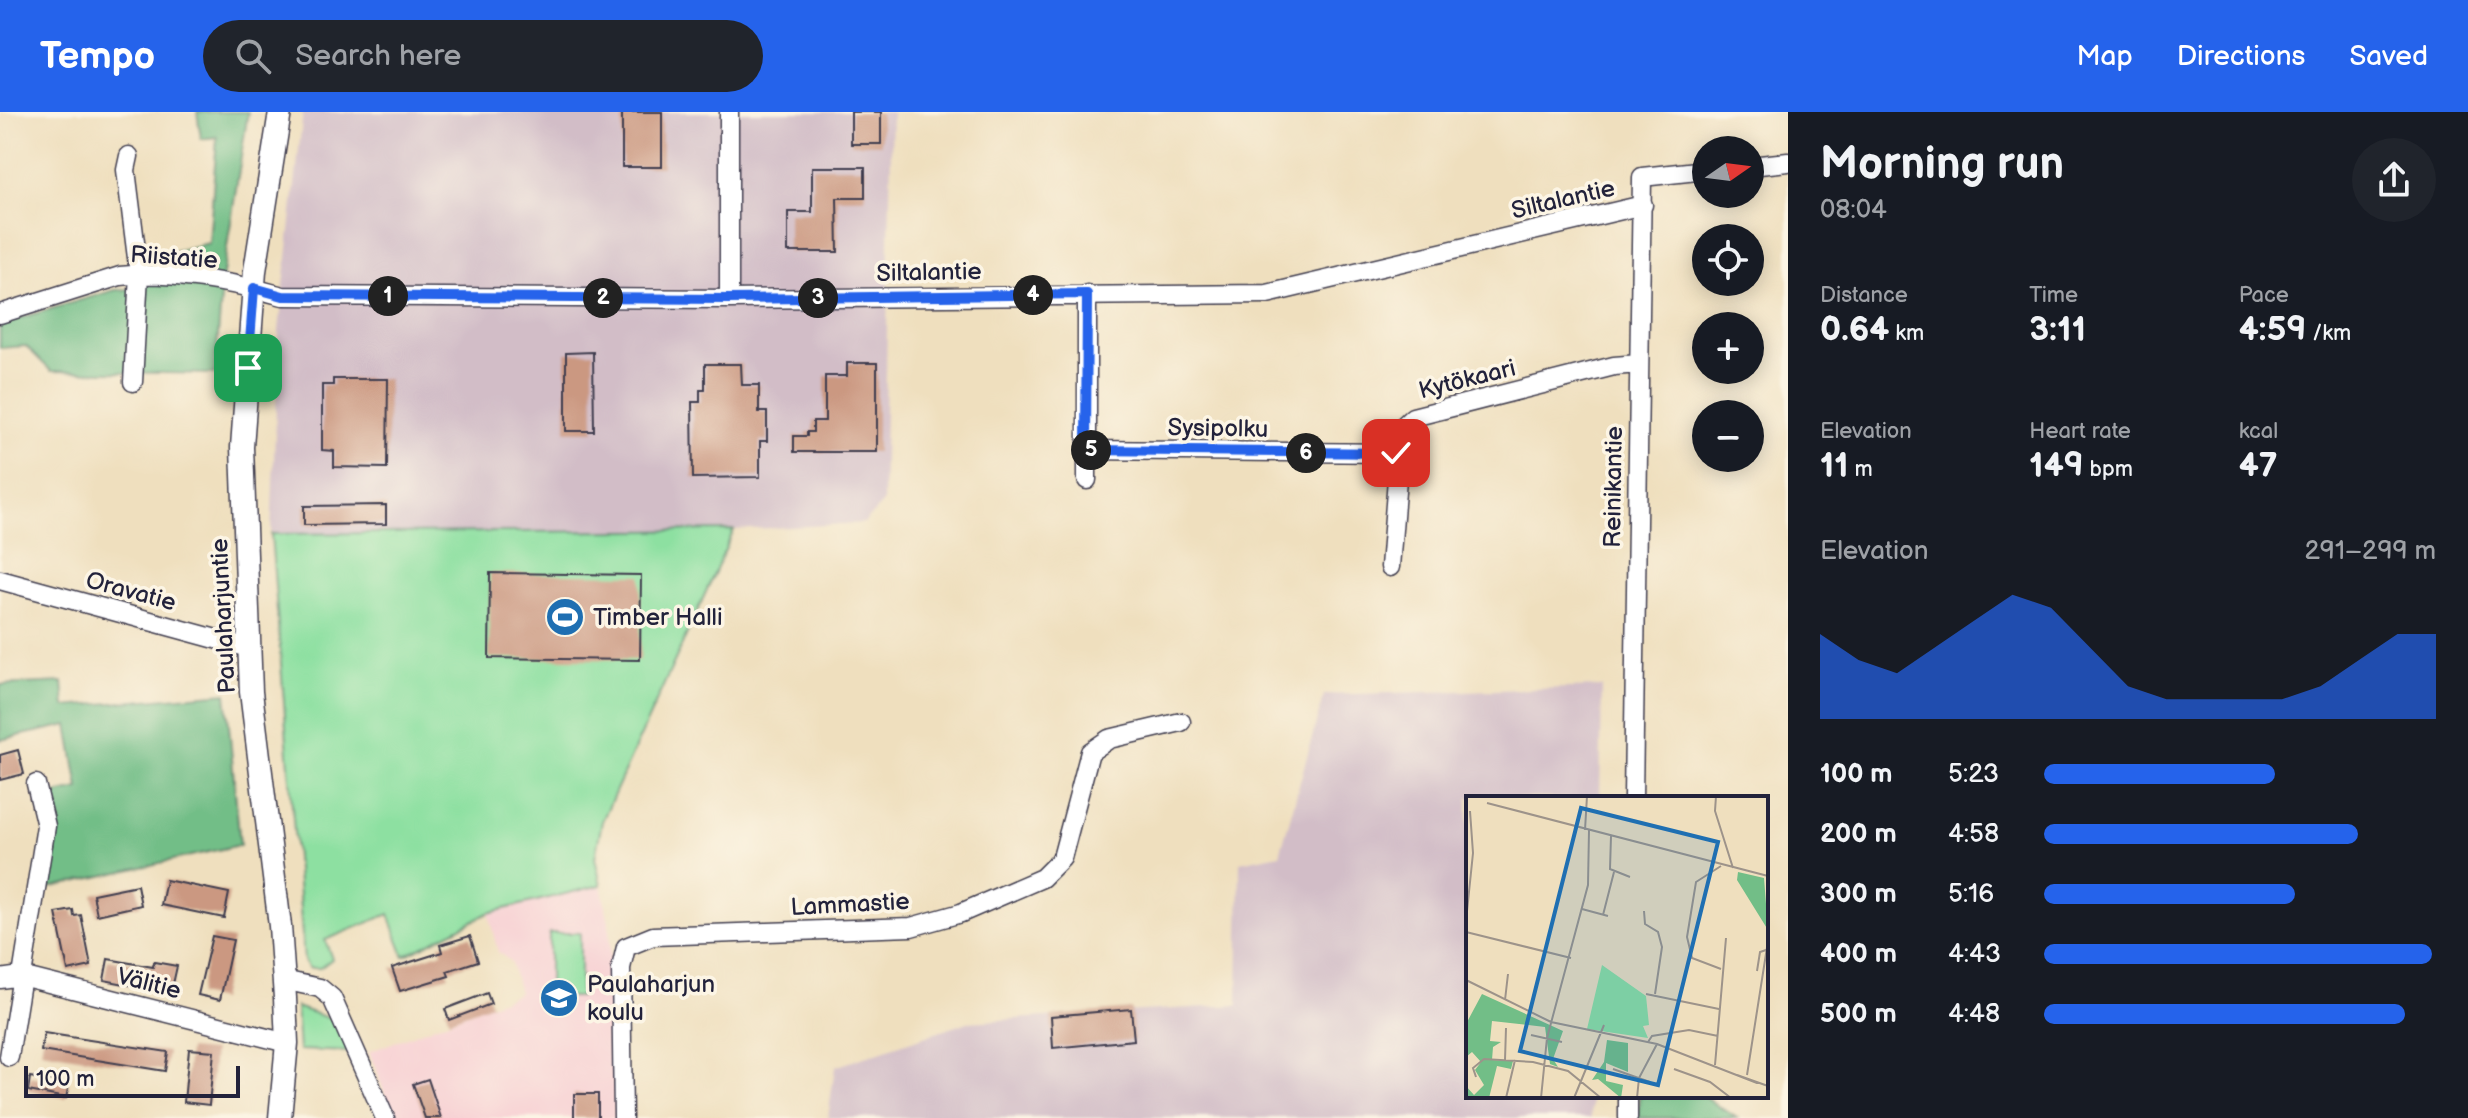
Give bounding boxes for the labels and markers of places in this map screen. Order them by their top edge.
pin: 4 [1013,275,1053,315]
pin: 1 [368,276,408,316]
pin: 2 [583,278,623,318]
pin: 3 [798,278,838,318]
pin [214,334,282,402]
pin [1362,419,1430,487]
pin: 5 [1071,430,1111,470]
pin: 6 [1286,433,1326,473]
sports icon: Timber Halli [544,596,586,638]
place label: Timber Halli [593,603,723,632]
place label: Paulaharjun koulu [587,970,715,1027]
school or university icon: Paulaharjun koulu [538,977,580,1019]

